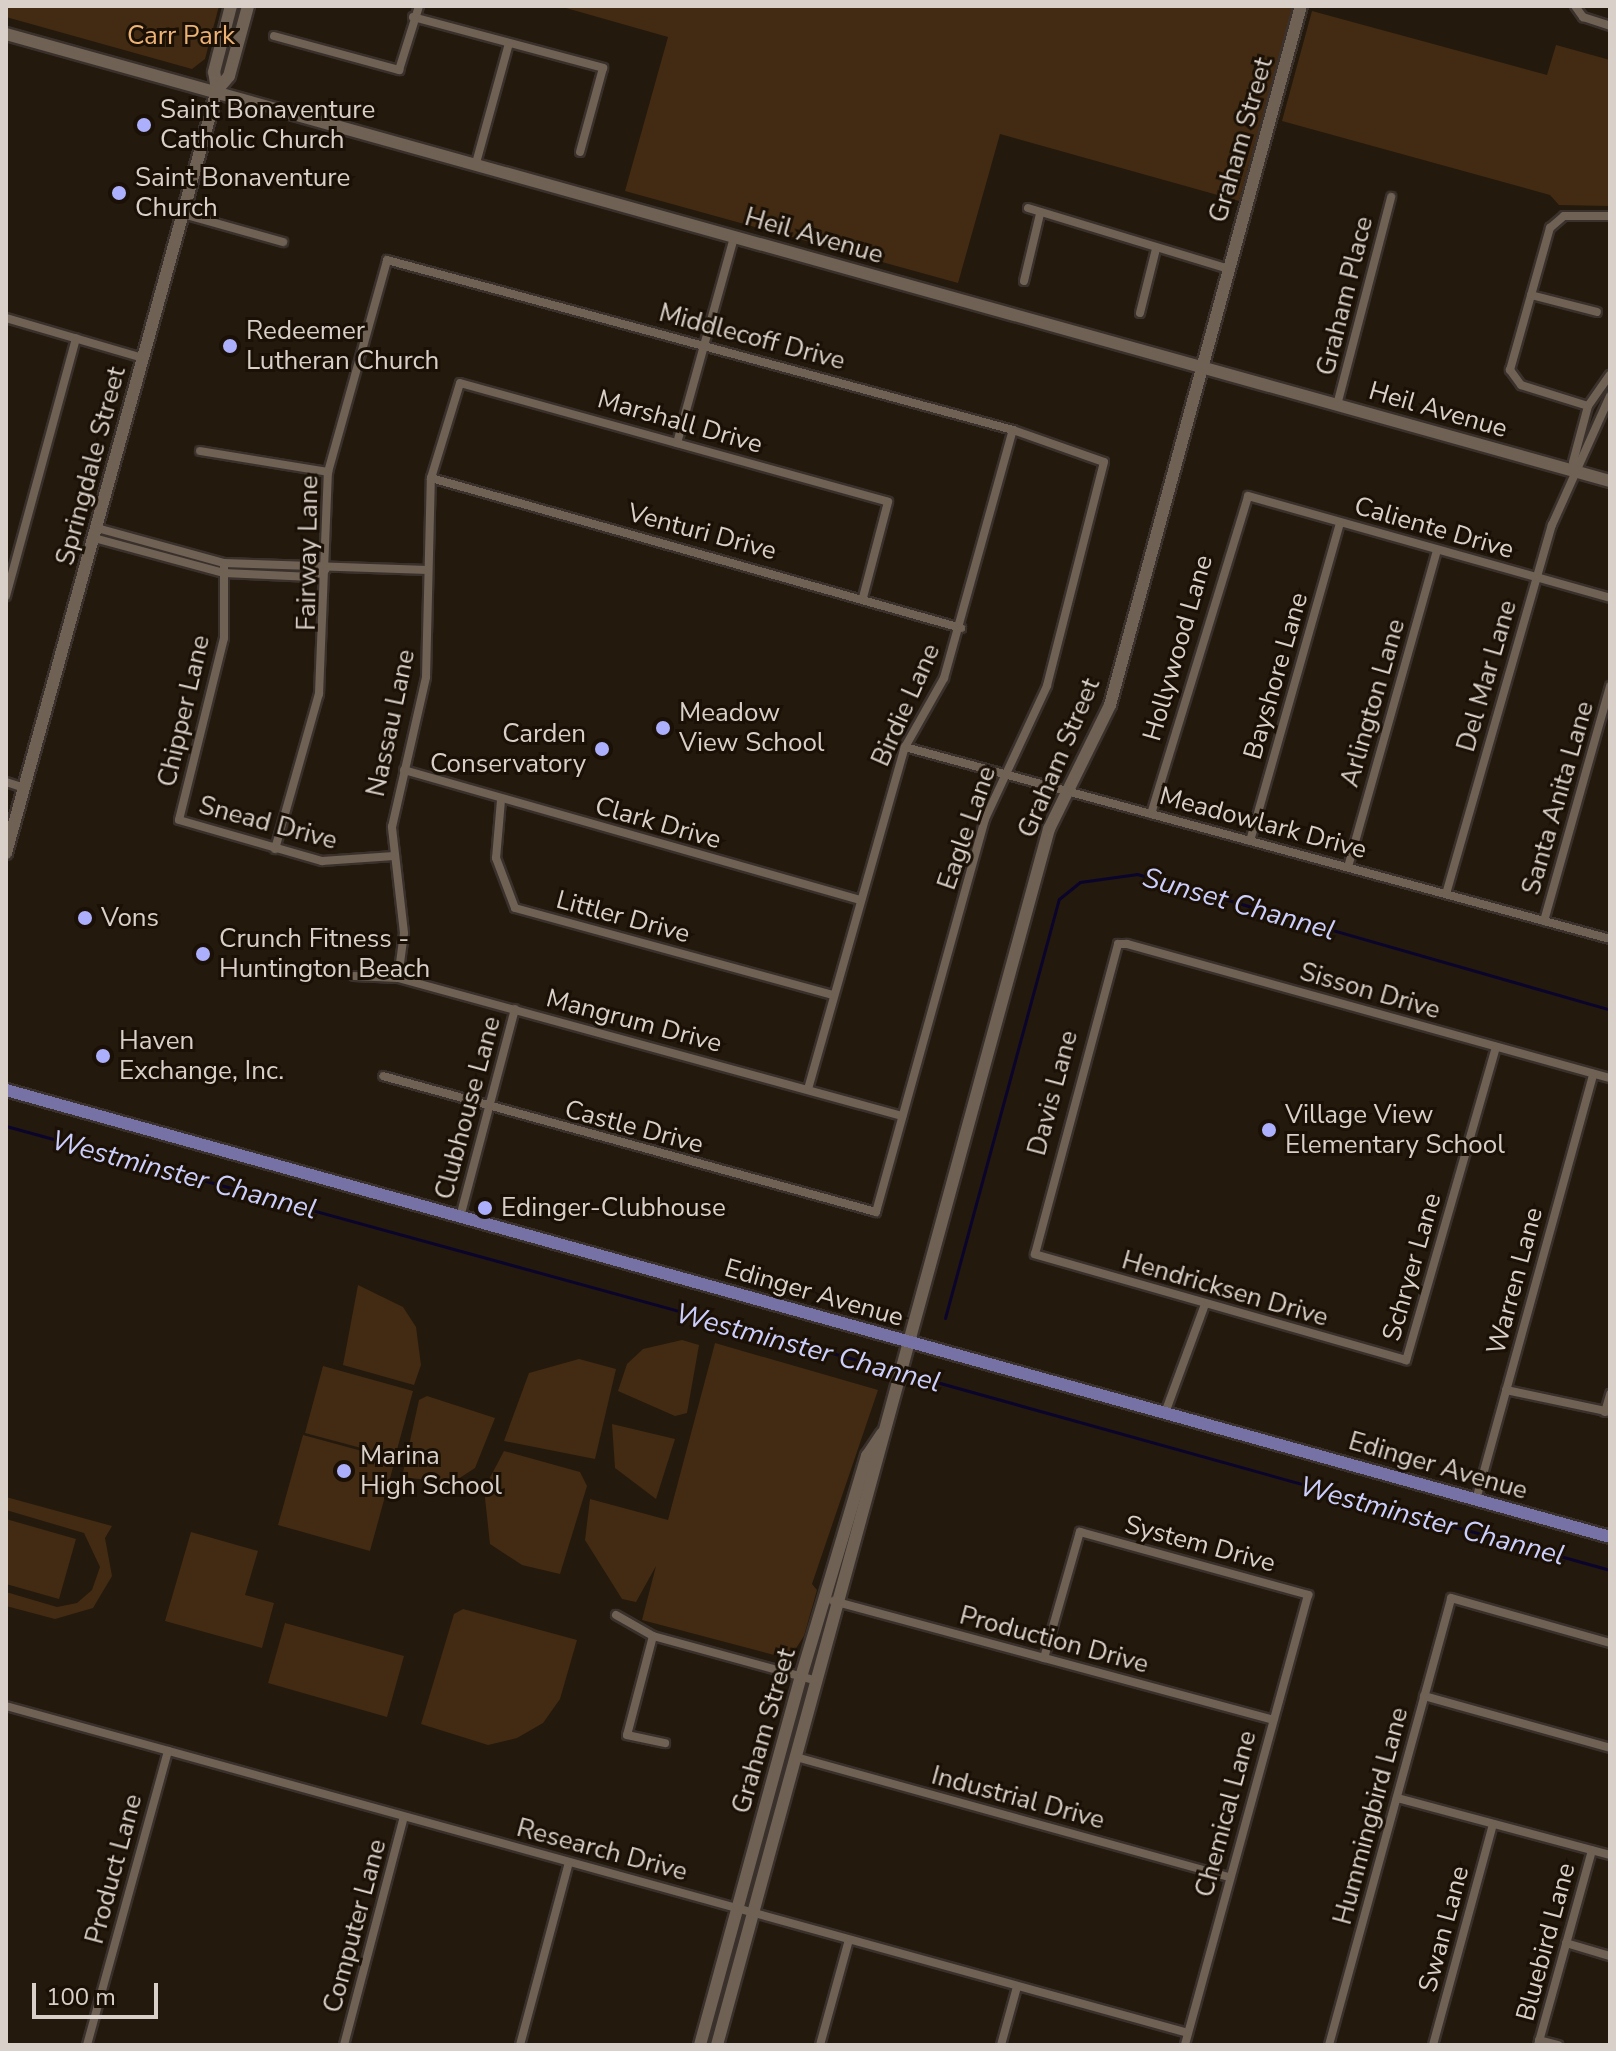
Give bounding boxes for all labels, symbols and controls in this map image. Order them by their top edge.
park label: Carr Park [127,20,235,52]
street label: Graham Street [1203,54,1279,226]
place label: Saint Bonaventure Catholic Church [160,94,375,156]
marker: Saint Bonaventure Catholic Church [135,116,153,134]
place label: Saint Bonaventure Church [135,162,350,224]
marker: Saint Bonaventure Church [110,184,128,202]
street label: Heil Avenue [741,201,887,271]
street label: Graham Place [1310,213,1380,379]
street label: Middlecoff Drive [656,297,848,377]
place label: Redeemer Lutheran Church [246,315,439,376]
marker: Redeemer Lutheran Church [221,337,239,355]
street label: Springdale Street [49,363,133,569]
street label: Heil Avenue [1365,375,1511,445]
street label: Marshall Drive [594,384,766,460]
street label: Fairway Lane [291,475,325,631]
street label: Caliente Drive [1351,490,1517,566]
street label: Venturi Drive [624,497,780,567]
street label: Hollywood Lane [1137,551,1219,745]
street label: Bayshore Lane [1237,589,1315,763]
street label: Del Mar Lane [1451,597,1523,755]
street label: Arlington Lane [1334,615,1412,791]
street label: Chipper Lane [151,632,217,790]
street label: Birdie Lane [865,639,947,771]
street label: Nassau Lane [360,647,422,799]
street label: Graham Street [1011,674,1107,842]
place label: Meadow View School [679,697,825,758]
street label: Santa Anita Lane [1515,698,1601,898]
place label: Carden Conservatory [430,718,586,780]
marker: Meadow View School [654,719,672,737]
marker: Carden Conservatory [593,740,611,758]
street label: Eagle Lane [931,762,1003,894]
street label: Meadowlark Drive [1156,780,1370,866]
street label: Snead Drive [195,790,341,856]
street label: Clark Drive [591,790,725,856]
water label: Sunset Channel [1139,860,1339,948]
street label: Littler Drive [553,884,693,950]
place label: Vons [101,902,159,934]
marker: Vons [76,909,94,927]
place label: Crunch Fitness - Huntington Beach [219,923,430,984]
marker: Crunch Fitness - Huntington Beach [194,945,212,963]
street label: Sisson Drive [1296,956,1444,1026]
street label: Mangrum Drive [543,983,725,1059]
street label: Clubhouse Lane [429,1013,507,1203]
place label: Haven Exchange, Inc. [119,1025,284,1086]
street label: Davis Lane [1021,1027,1085,1159]
marker: Haven Exchange, Inc. [94,1047,112,1065]
street label: Castle Drive [561,1094,707,1160]
place label: Village View Elementary School [1285,1099,1505,1160]
marker: Village View Elementary School [1260,1121,1278,1139]
water label: Westminster Channel [48,1123,320,1227]
street label: Schryer Lane [1376,1189,1448,1345]
place label: Edinger-Clubhouse [501,1192,726,1224]
marker: Edinger-Clubhouse [476,1199,494,1217]
street label: Warren Lane [1480,1204,1550,1358]
street label: Hendricksen Drive [1118,1245,1332,1333]
street label: Edinger Avenue [721,1253,907,1333]
water label: Westminster Channel [672,1296,944,1400]
street label: Edinger Avenue [1345,1426,1531,1506]
place label: Marina High School [360,1440,502,1502]
marker: Marina High School [335,1462,353,1480]
water label: Westminster Channel [1296,1469,1568,1573]
street label: System Drive [1121,1509,1279,1579]
street label: Production Drive [956,1600,1152,1680]
street label: Graham Street [726,1645,802,1817]
street label: Hummingbird Lane [1327,1704,1415,1928]
street label: Chemical Lane [1189,1727,1263,1901]
street label: Industrial Drive [928,1760,1108,1836]
street label: Product Lane [79,1791,149,1947]
street label: Research Drive [513,1812,691,1888]
street label: Computer Lane [317,1836,393,2016]
street label: Bluebird Lane [1510,1860,1582,2024]
street label: Swan Lane [1412,1863,1476,1995]
scale bar [36,1967,162,2017]
text: 100 m [46,1981,116,2013]

